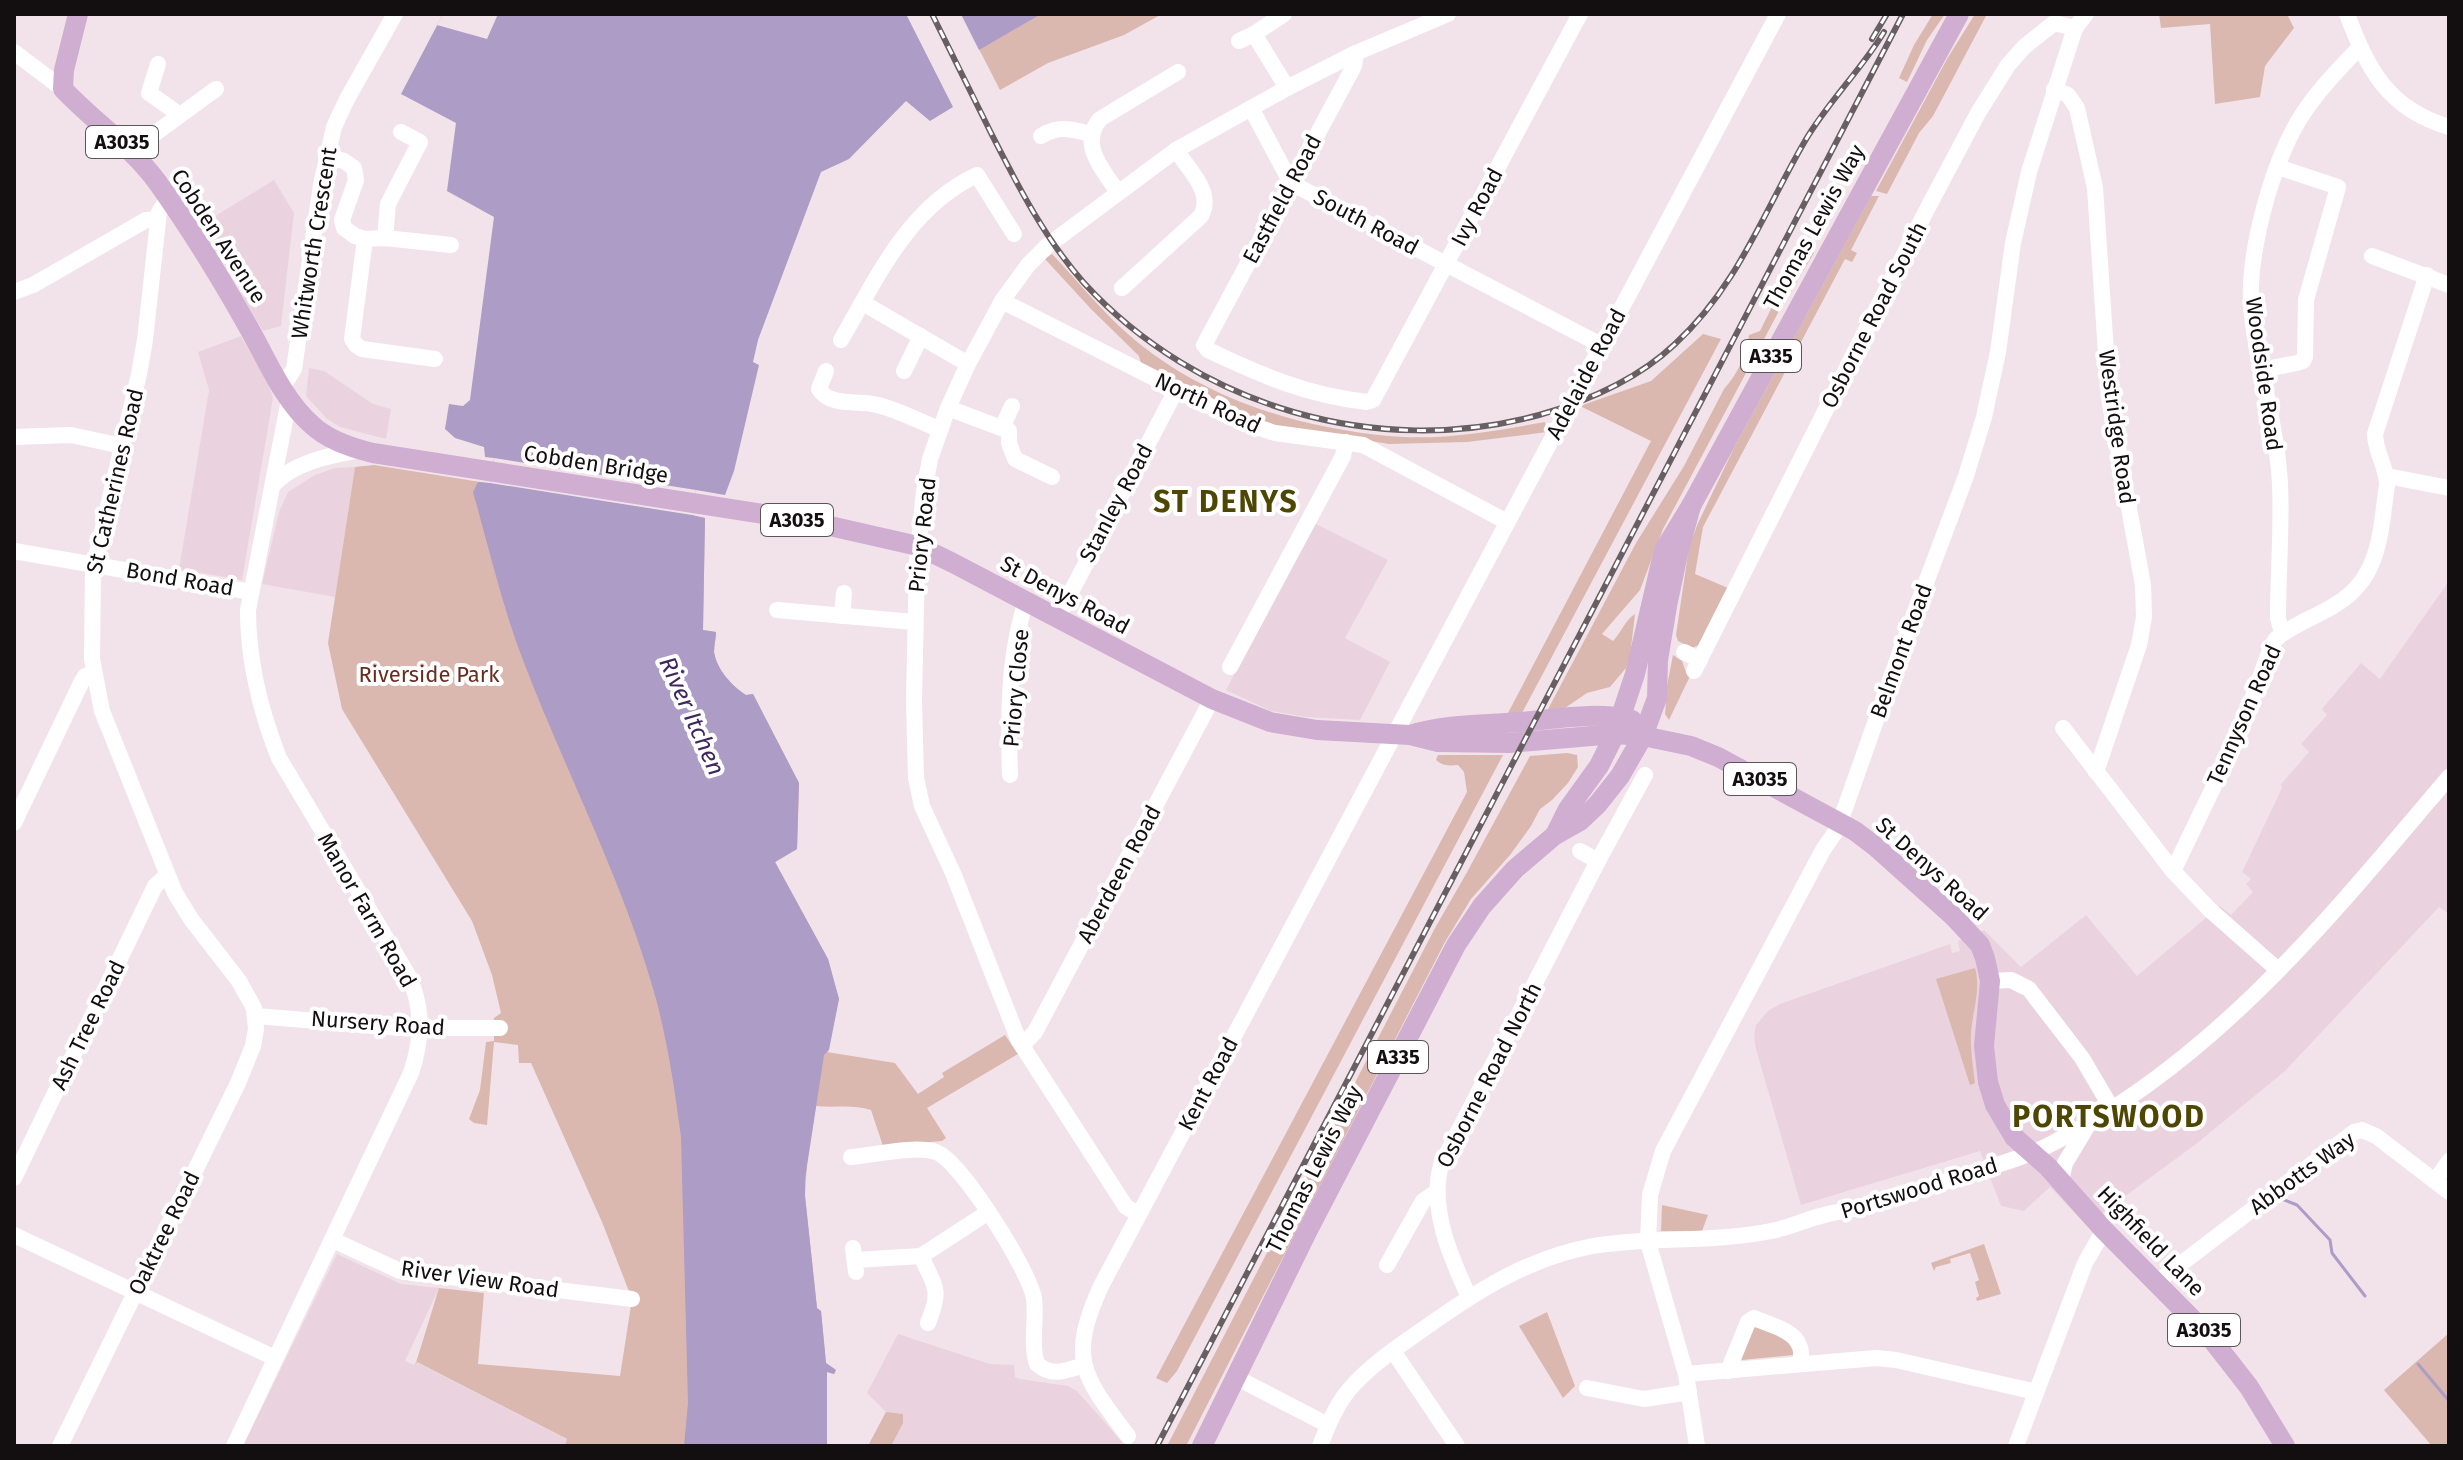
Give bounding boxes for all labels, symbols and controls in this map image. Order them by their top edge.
road number: A3035 [86,126,158,158]
street label: Eastfield Road [1237,130,1327,268]
street label: Thomas Lewis Way [1758,140,1871,314]
street label: Whitworth Crescent [285,145,343,341]
street label: Ivy Road [1445,163,1509,251]
street label: Cobden Avenue [166,164,272,308]
street label: South Road [1309,183,1423,261]
street label: Osborne Road South [1815,217,1933,413]
street label: Woodside Road [2240,295,2288,453]
street label: Adelaide Road [1540,304,1632,444]
road number: A335 [1741,340,1801,372]
street label: Westridge Road [2093,348,2141,506]
street label: North Road [1151,367,1265,439]
street label: St Catherines Road [81,386,149,576]
street label: Cobden Bridge [522,439,670,489]
street label: Stanley Road [1074,439,1158,567]
street label: Priory Road [903,476,941,594]
district label: ST DENYS [1153,484,1299,520]
road number: A3035 [761,504,833,536]
street label: St Denys Road [996,550,1134,640]
street label: Bond Road [124,556,236,602]
street label: Belmont Road [1864,580,1938,722]
street label: Priory Close [997,628,1035,748]
street label: Tennyson Road [2201,641,2287,789]
water label: River Itchen [653,652,731,780]
park label: Riverside Park [358,661,500,688]
road number: A3035 [1724,763,1796,795]
street label: Aberdeen Road [1071,801,1167,947]
street label: St Denys Road [1870,811,1994,927]
street label: Manor Farm Road [312,828,422,992]
street label: Ash Tree Road [45,956,131,1094]
street label: Osborne Road North [1431,978,1547,1172]
street label: Nursery Road [310,1005,446,1041]
street label: Kent Road [1172,1033,1244,1135]
road number: A335 [1368,1041,1428,1073]
street label: Thomas Lewis Way [1260,1081,1368,1257]
district label: PORTSWOOD [2012,1099,2206,1135]
street label: Abbotts Way [2244,1126,2360,1220]
street label: Portswood Road [1837,1151,2001,1225]
street label: Oaktree Road [122,1167,206,1299]
street label: Highfield Lane [2092,1180,2210,1302]
street label: River View Road [399,1255,561,1303]
road number: A3035 [2168,1314,2240,1346]

